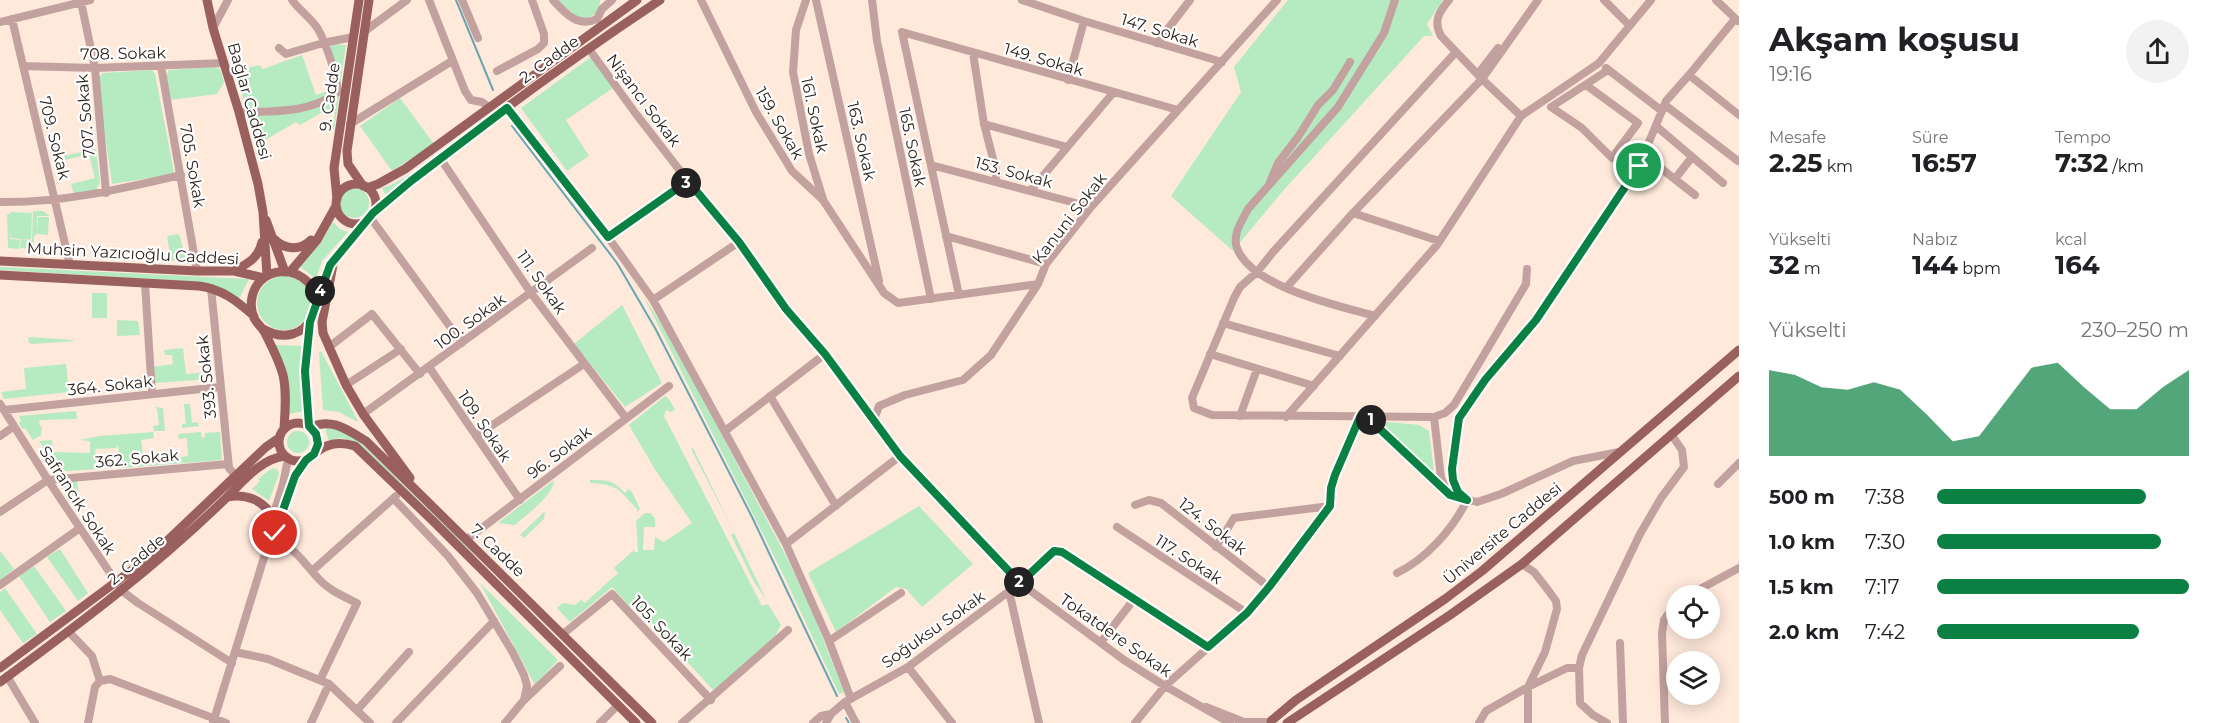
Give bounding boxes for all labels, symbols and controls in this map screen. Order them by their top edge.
street label: 147. Sokak [1119,10,1201,51]
text: Akşam koşusu [1769,19,2020,59]
button: share [2126,20,2189,83]
street label: 2. Cadde [516,31,583,87]
street label: 149. Sokak [1002,39,1086,80]
street label: Bağlar Caddesi [224,40,275,162]
street label: 708. Sokak [80,43,167,64]
street label: Nişancı Sokak [603,50,685,151]
street label: 9. Cadde [315,61,344,133]
text: 19:16 [1769,62,1812,86]
street label: 707. Sokak [72,73,99,159]
street label: 161. Sokak [797,75,832,155]
street label: 159. Sokak [751,84,808,163]
street label: 709. Sokak [35,95,74,182]
street label: 163. Sokak [843,100,880,183]
street label: 165. Sokak [895,106,930,189]
street label: 705. Sokak [176,123,209,210]
text: Mesafe [1769,128,1826,147]
text: Süre [1912,128,1948,147]
text: Tempo [2055,128,2111,147]
pin [1613,140,1664,191]
text: 2.25 [1769,147,1822,179]
text: 16:57 [1912,147,1977,179]
text: 7:32 [2055,147,2108,179]
icon: arrive [1622,149,1655,182]
street label: 153. Sokak [973,153,1055,192]
text: km [1822,157,1853,176]
text: /km [2108,157,2144,176]
pin: 3 [671,168,701,198]
street label: Kanuni Sokak [1028,169,1111,267]
text: 3 [681,173,691,192]
text: Yükselti [1769,230,1831,249]
text: Nabız [1912,230,1958,249]
text: kcal [2055,230,2087,249]
street label: Muhsin Yazıcıoğlu Caddesi [26,238,240,269]
street label: 111. Sokak [513,247,571,318]
text: 32 [1769,249,1800,281]
text: 144 [1912,249,1958,281]
text: 164 [2055,249,2100,281]
text: m [1800,259,1821,278]
text: bpm [1958,259,2001,278]
pin: 4 [305,276,335,306]
text: 4 [314,281,326,300]
street label: 100. Sokak [431,289,510,353]
text: Yükselti [1769,318,1847,342]
text: 230–250 m [2081,318,2189,342]
street label: 393. Sokak [193,334,220,419]
street label: 364. Sokak [67,372,154,399]
street label: 109. Sokak [454,387,516,466]
pin: 1 [1356,405,1386,435]
text: 1 [1368,410,1374,429]
street label: 96. Sokak [523,422,596,483]
street label: Safrancık Sokak [35,442,120,559]
street label: 362. Sokak [94,445,180,472]
street label: Üniversite Caddesi [1439,478,1565,588]
text: 500 m [1769,485,1835,509]
text: 7:38 [1865,485,1905,509]
street label: 124. Sokak [1175,494,1251,559]
pin [249,507,300,558]
icon: check [258,516,291,549]
street label: 7. Cadde [467,520,529,581]
street label: 2. Cadde [104,530,169,589]
text: 1.0 km [1769,530,1835,554]
text: 7:30 [1865,530,1905,554]
street label: 117. Sokak [1152,531,1226,588]
pin: 2 [1004,567,1034,597]
text: 2 [1014,572,1024,591]
text: 1.5 km [1769,575,1834,599]
text: 7:17 [1865,575,1900,599]
map controls [1666,585,1720,705]
button: locate [1666,585,1720,639]
street label: Soğuksu Sokak [878,586,989,672]
street label: Tokatdere Sokak [1056,590,1176,681]
street label: 105. Sokak [627,592,697,665]
text: 2.0 km [1769,620,1839,644]
text: 7:42 [1865,620,1905,644]
button: layers [1666,651,1720,705]

